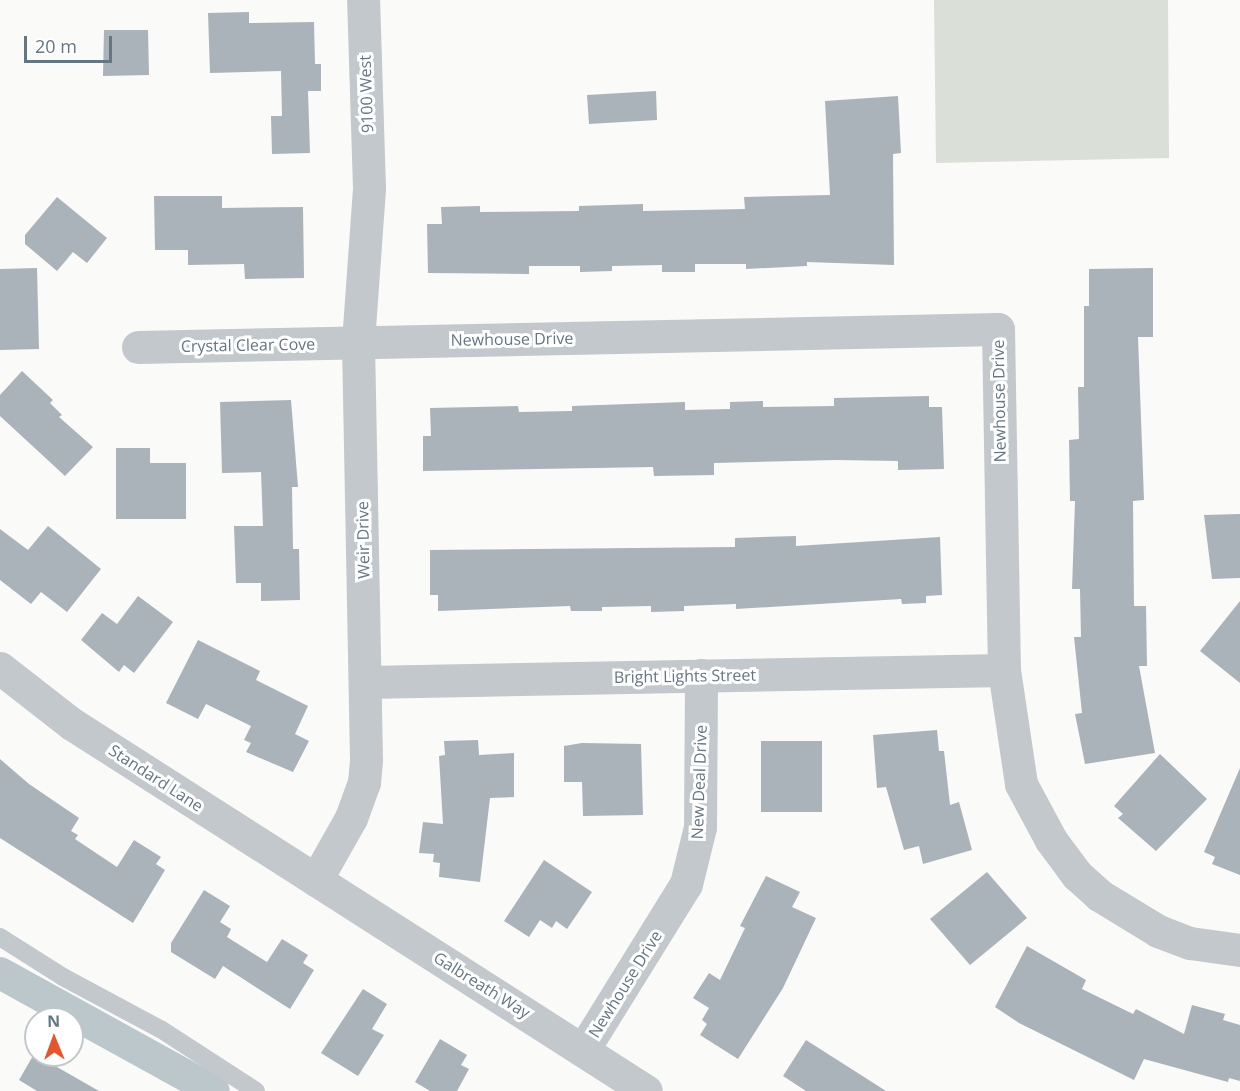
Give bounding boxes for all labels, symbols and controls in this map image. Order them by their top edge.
scale bar [27,24,116,62]
text: 20 m [35,34,77,58]
street label: 9100 West [355,55,377,133]
street label: Newhouse Drive [451,328,573,350]
street label: Crystal Clear Cove [181,334,315,356]
street label: Newhouse Drive [988,340,1010,462]
street label: Weir Drive [353,501,373,579]
street label: Bright Lights Street [614,665,756,687]
street label: New Deal Drive [687,724,711,840]
street label: Standard Lane [105,740,207,816]
street label: Newhouse Drive [584,927,666,1041]
street label: Galbreath Way [430,948,534,1022]
north arrow [24,1007,84,1067]
text: N [47,1010,60,1032]

